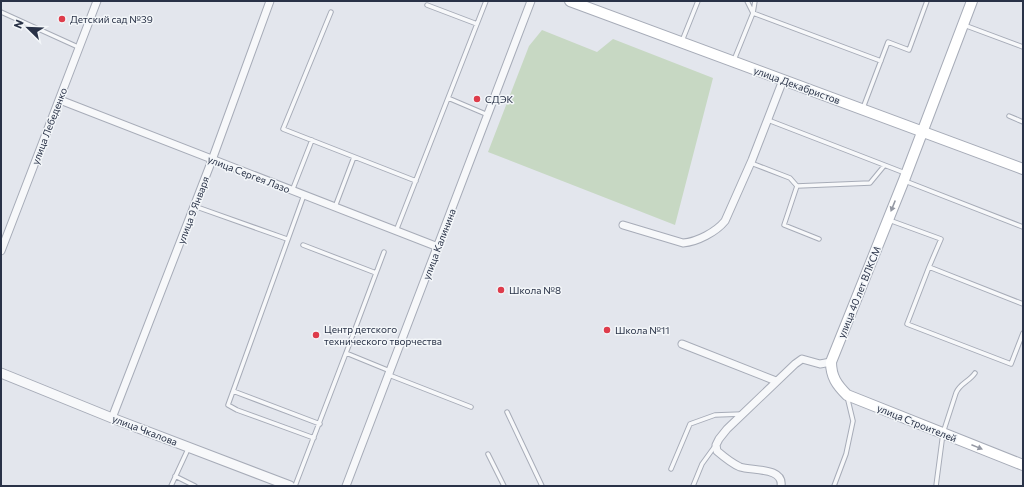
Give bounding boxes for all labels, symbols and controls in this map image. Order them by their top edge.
north arrow [8,8,48,48]
place label: Детский сад №39 [70,13,153,25]
marker: Детский сад №39 [57,14,67,24]
text: N [11,18,26,30]
street label: улица Декабристов [752,64,842,106]
street label: улица Лебеденко [29,86,69,166]
place label: СДЭК [485,93,514,105]
marker: СДЭК [472,94,482,104]
street label: улица Сергея Лазо [206,153,292,195]
street label: улица 9 Января [175,175,211,245]
one-way arrow [890,201,896,213]
street label: улица Калинина [420,207,458,281]
street label: улица 40 лет ВЛКСМ [835,244,883,340]
place label: Школа №8 [509,284,561,296]
marker: Школа №8 [496,285,506,295]
place label: Центр детского технического творчества [324,323,442,347]
place label: Школа №11 [615,324,670,336]
marker: Школа №11 [602,325,612,335]
marker: Центр детского технического творчества [311,330,321,340]
street label: улица Строителей [875,402,959,444]
street label: улица Чкалова [111,412,179,448]
one-way arrow [972,444,984,450]

